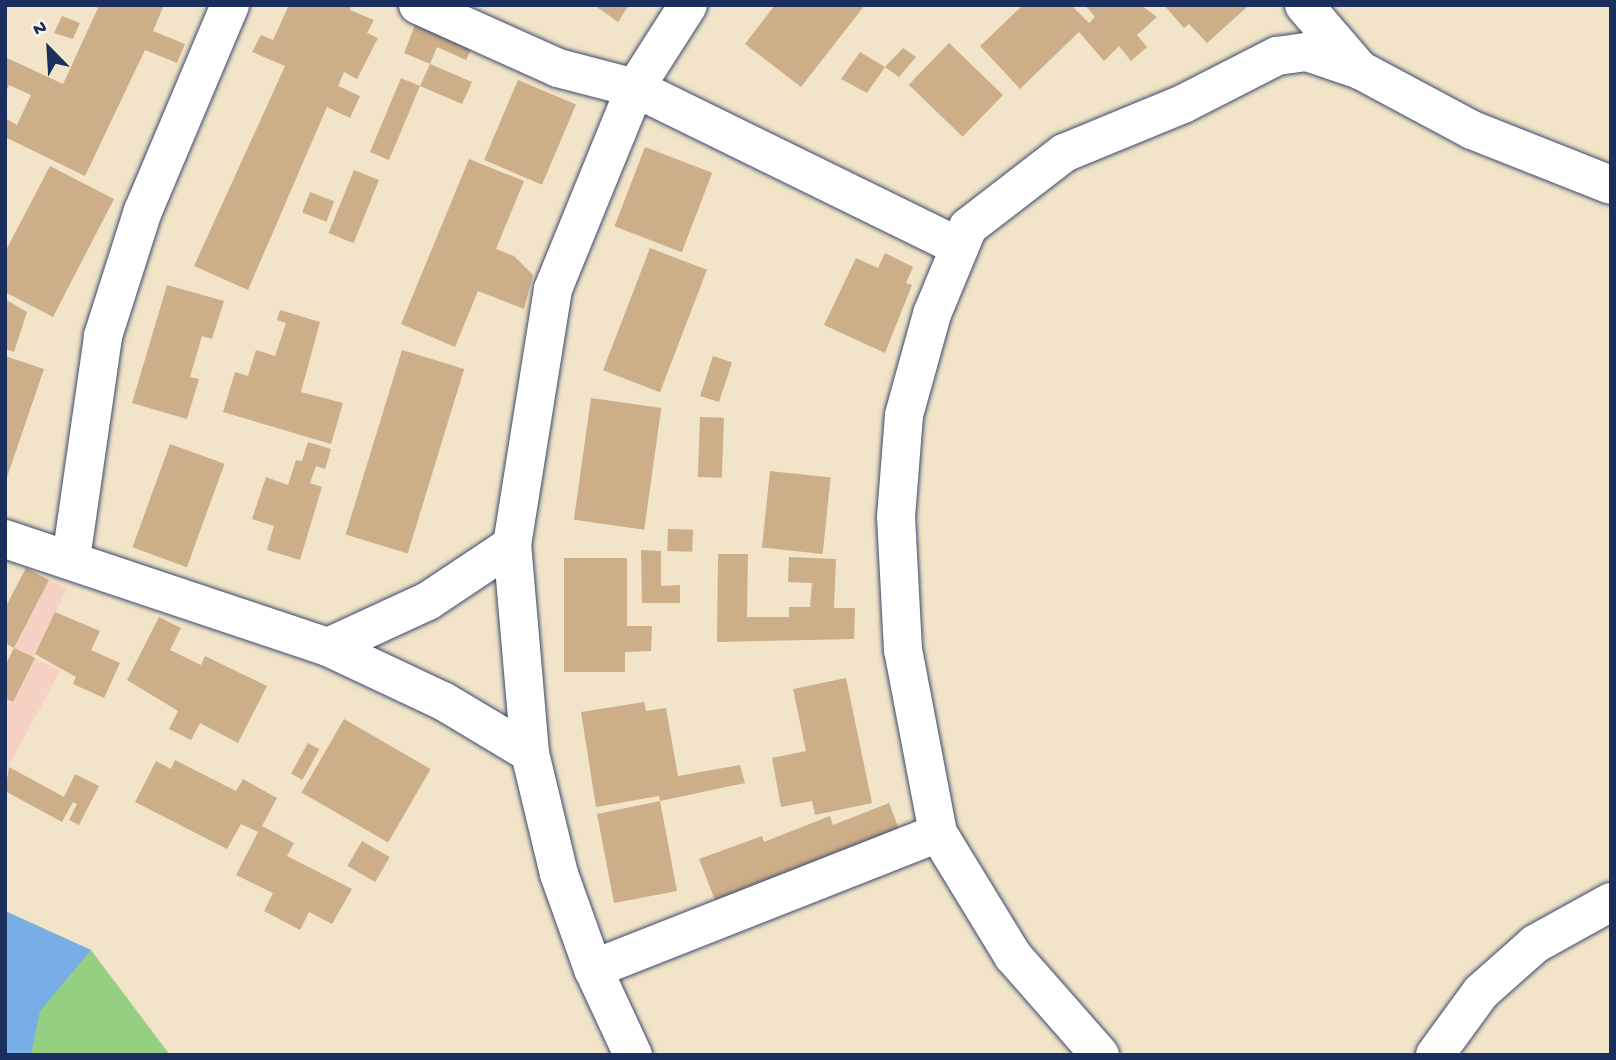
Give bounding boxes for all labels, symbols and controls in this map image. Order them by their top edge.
north arrow [14,14,84,84]
text: N [30,16,51,42]

